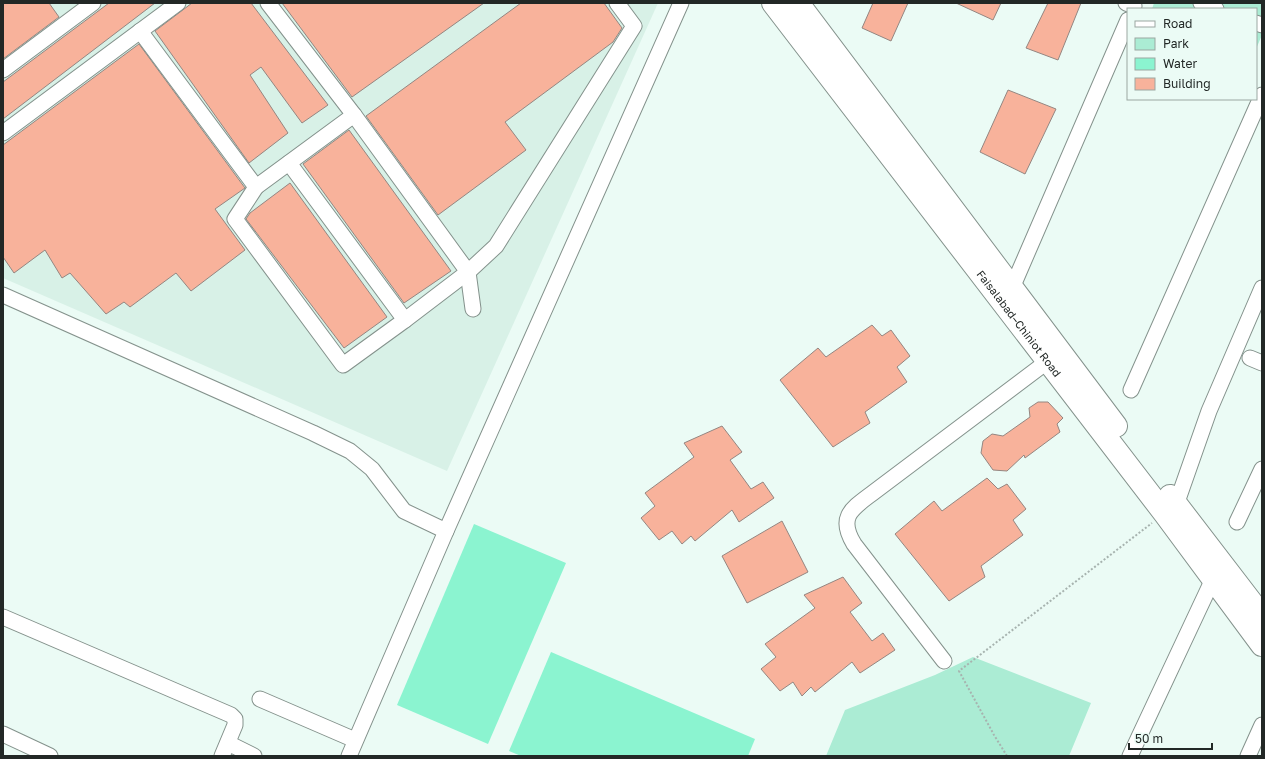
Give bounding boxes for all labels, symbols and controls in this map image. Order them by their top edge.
legend [1127,8,1257,100]
text: Road [1163,16,1192,31]
text: Park [1163,36,1189,51]
text: Water [1163,56,1197,71]
text: Building [1163,76,1211,91]
street label: Faisalabad–Chiniot Road [974,267,1064,379]
scale bar [1129,725,1212,751]
text: 50 m [1135,731,1163,746]

